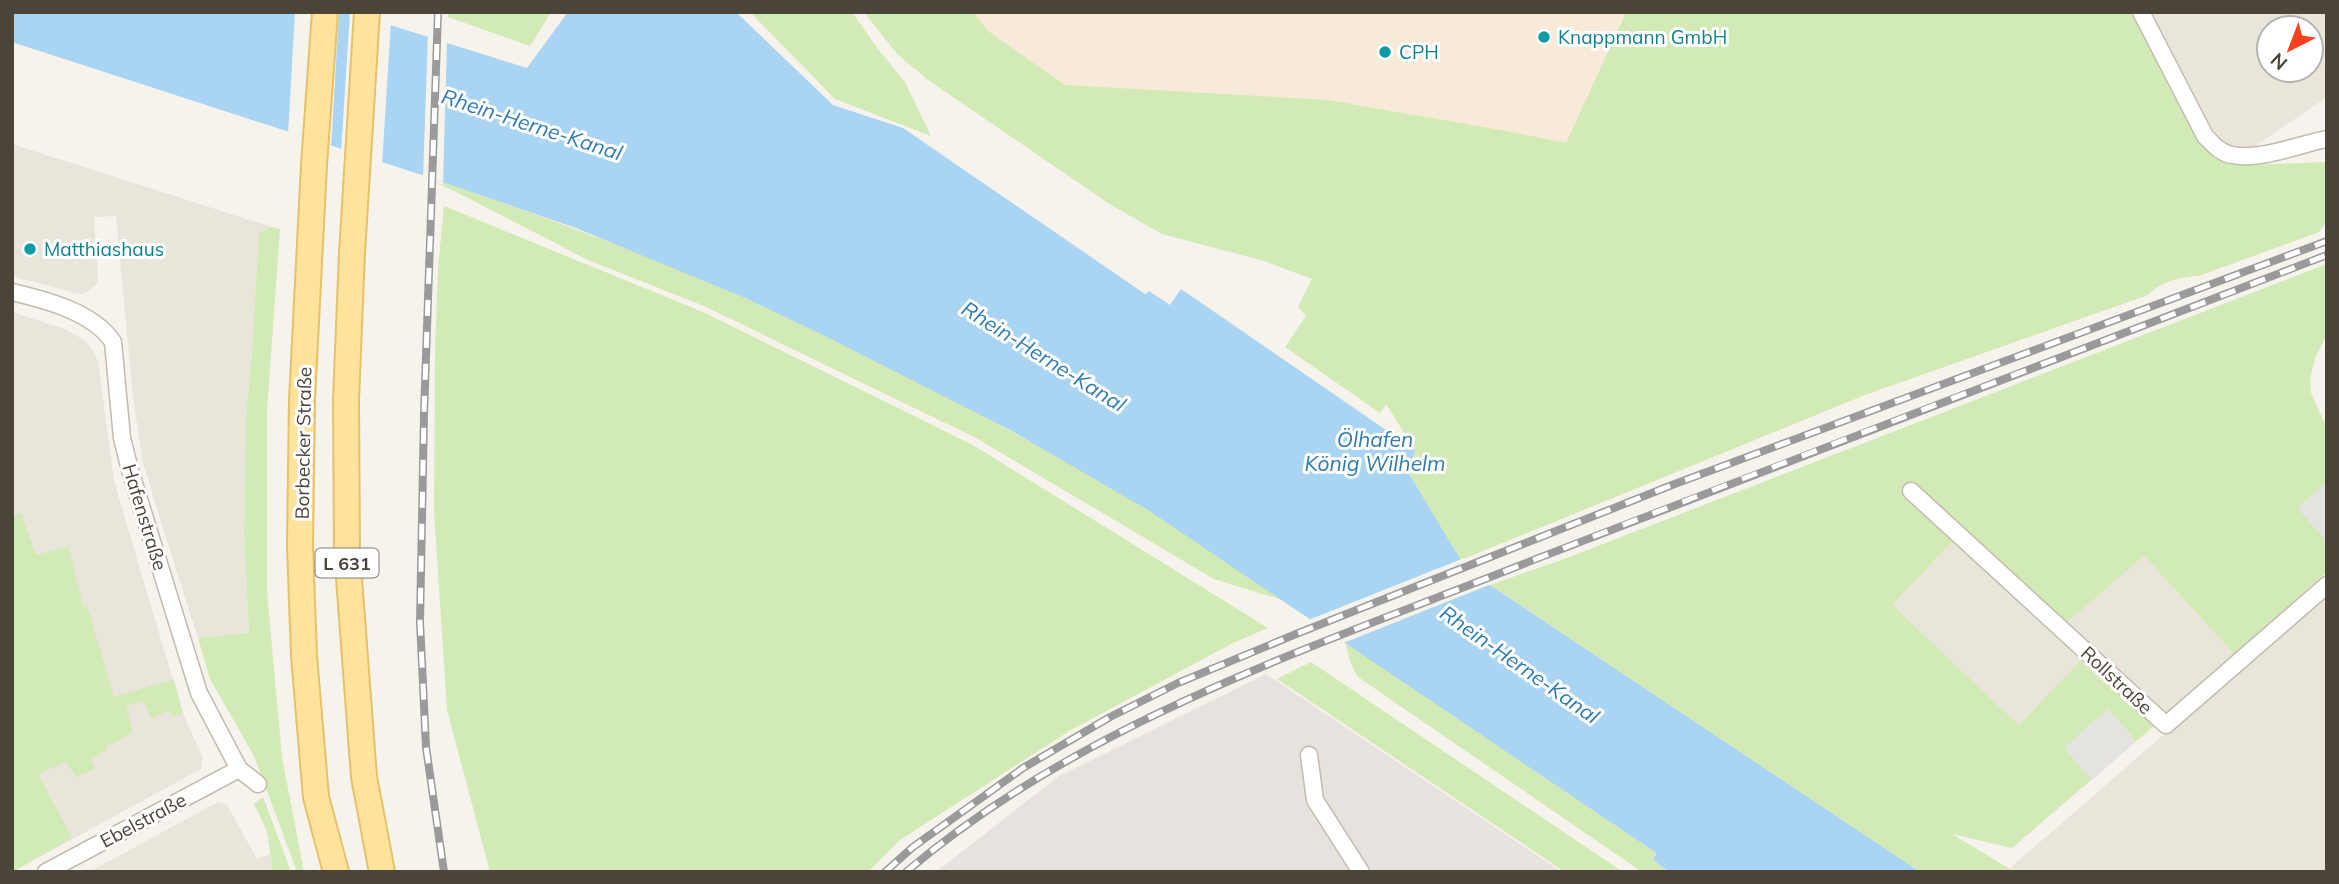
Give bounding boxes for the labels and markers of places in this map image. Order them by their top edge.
place label: Knappmann GmbH [1558,25,1727,49]
marker: Knappmann GmbH [1536,29,1552,45]
place label: CPH [1399,40,1439,64]
marker: CPH [1377,44,1393,60]
place label: Matthiashaus [44,237,164,261]
marker: Matthiashaus [22,241,38,257]

